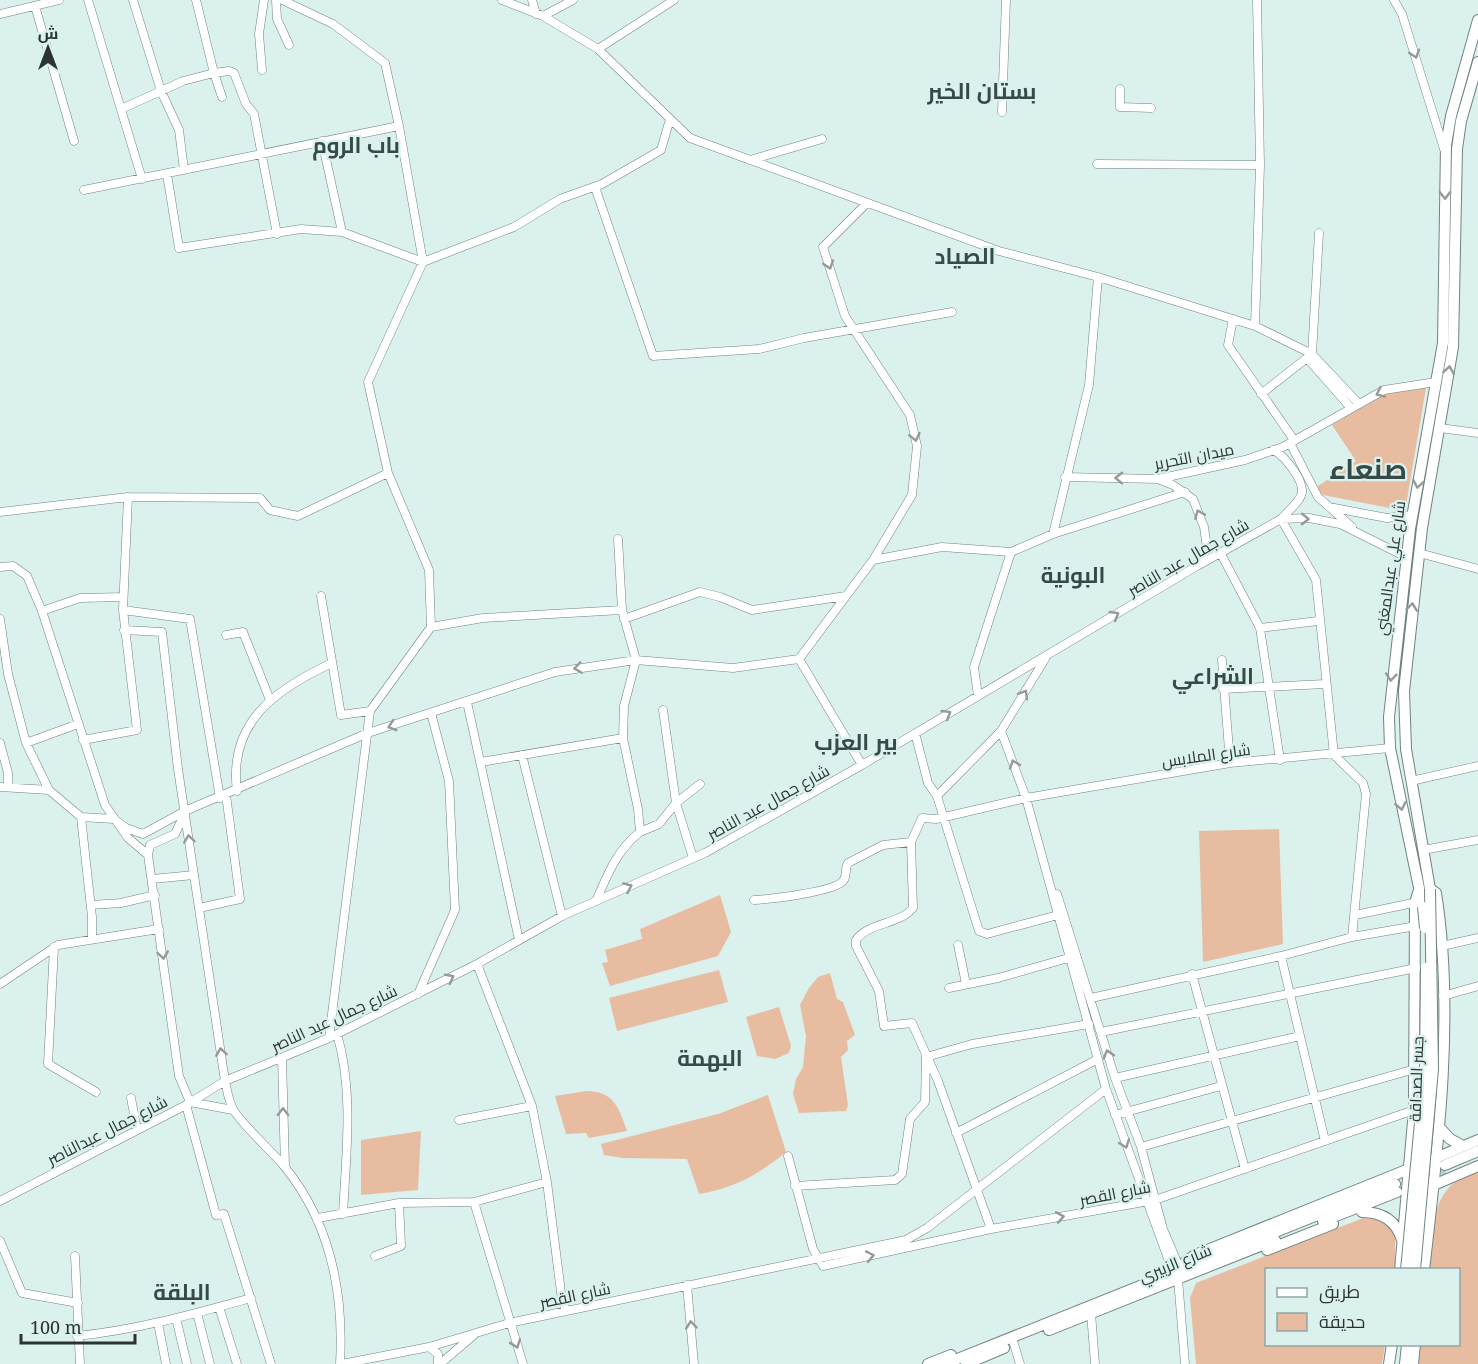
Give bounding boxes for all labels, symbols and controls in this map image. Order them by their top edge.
north arrow [18,18,78,78]
text: ش [38,22,58,44]
one-way arrow [1408,48,1421,59]
district label: بستان الخير [927,75,1036,105]
district label: باب الروم [312,129,400,161]
one-way arrow [1439,191,1451,200]
district label: الصياد [935,240,995,270]
one-way arrow [821,259,834,270]
one-way arrow [1442,365,1455,375]
one-way arrow [1375,386,1386,398]
one-way arrow [908,432,921,442]
street label: ميدان التحرير [1151,437,1236,475]
district label: صنعاء [1329,449,1407,487]
one-way arrow [1114,472,1123,485]
one-way arrow [1412,479,1424,488]
street label: شارع علي عبدالمغني [1370,499,1413,637]
one-way arrow [1194,509,1206,520]
one-way arrow [1301,512,1310,525]
street label: شارع جمال عبد الناصر [1122,513,1253,602]
district label: البونية [1041,559,1105,589]
one-way arrow [1406,602,1418,612]
one-way arrow [1109,611,1119,623]
district label: الشراعي [1172,660,1254,694]
one-way arrow [573,662,582,674]
one-way arrow [1386,672,1398,681]
one-way arrow [1016,690,1028,700]
one-way arrow [941,710,951,722]
one-way arrow [387,719,398,731]
district label: بير العزب [814,726,898,756]
street label: شارع الملابس [1160,738,1252,773]
street label: شارع جمال عبد الناصر [702,759,834,846]
one-way arrow [1008,759,1021,770]
one-way arrow [1394,800,1407,810]
one-way arrow [184,834,196,843]
one-way arrow [622,882,633,894]
one-way arrow [156,950,168,959]
one-way arrow [444,974,454,985]
street label: شارع جمال عبد الناصر [266,979,401,1058]
street label: جسر الصداقة [1404,1036,1428,1122]
district label: البهمة [677,1042,743,1072]
one-way arrow [215,1048,227,1057]
one-way arrow [1103,1049,1115,1060]
street label: شارع جمال عبدالناصر [42,1090,172,1171]
one-way arrow [277,1108,290,1117]
one-way arrow [1118,1138,1131,1149]
street label: شارع القصر [1077,1175,1153,1212]
one-way arrow [1055,1211,1065,1224]
street label: شارع الزبيري [1135,1238,1216,1290]
one-way arrow [864,1251,874,1264]
legend [1265,1268,1460,1346]
district label: البلقة [153,1276,211,1306]
street label: شارع القصر [537,1277,613,1314]
text: طريق [1319,1279,1360,1304]
scale bar [21,1307,135,1345]
text: حديقة [1319,1309,1365,1333]
text: 100 m [30,1315,82,1339]
one-way arrow [685,1320,698,1329]
one-way arrow [509,1338,522,1348]

